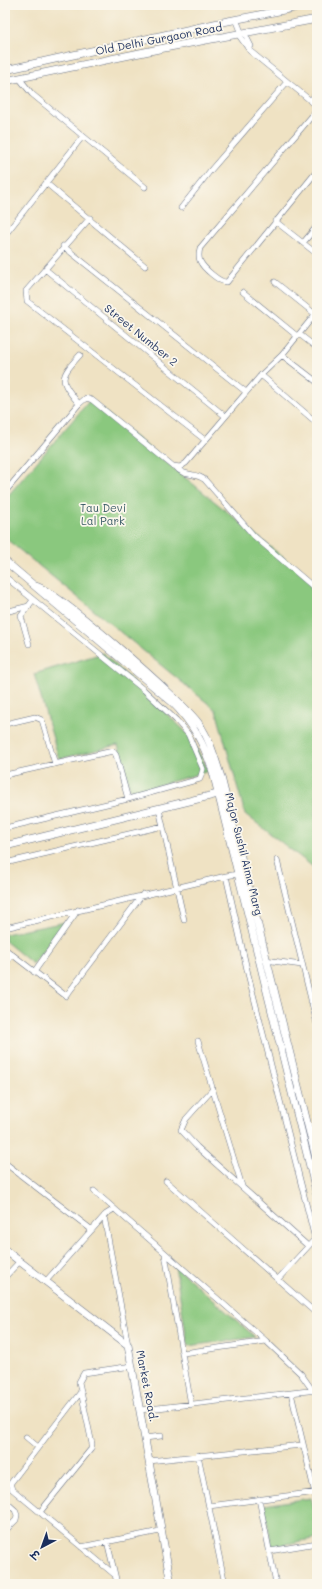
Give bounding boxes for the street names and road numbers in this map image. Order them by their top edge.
street label: Old Delhi Gurgaon Road [94,19,223,58]
street label: Street Number 2 [101,300,181,369]
street label: Major Sushil Aima Marg [222,791,267,917]
street label: Market Road. [133,1349,162,1423]

